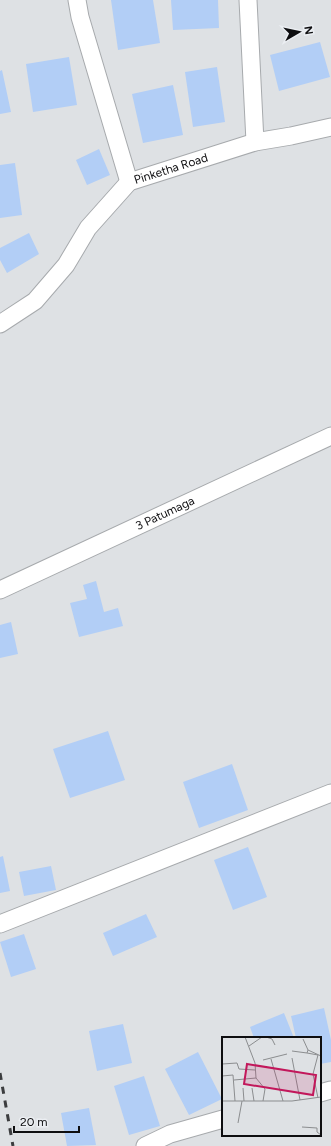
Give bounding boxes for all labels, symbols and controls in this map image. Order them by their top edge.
north arrow [279,12,319,52]
text: N [301,25,315,36]
street label: Pinketha Road [132,150,210,187]
street label: 3 Patumaga [133,494,197,533]
inset map [222,1037,321,1136]
scale bar [14,1108,79,1134]
text: 20 m [20,1115,48,1129]

